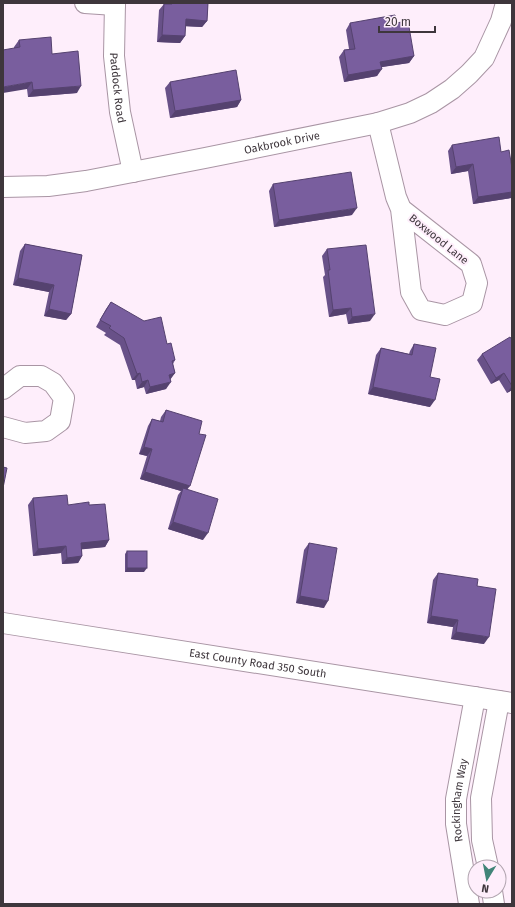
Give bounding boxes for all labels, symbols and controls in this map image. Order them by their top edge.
scale bar [379,8,435,34]
text: 20 m [385,15,411,29]
street label: Paddock Road [107,53,128,124]
street label: Oakbrook Drive [243,129,321,157]
street label: Boxwood Lane [406,212,471,267]
street label: East County Road 350 South [188,646,327,681]
street label: Rockingham Way [450,757,470,843]
north arrow [467,859,507,899]
text: N [481,881,490,895]

